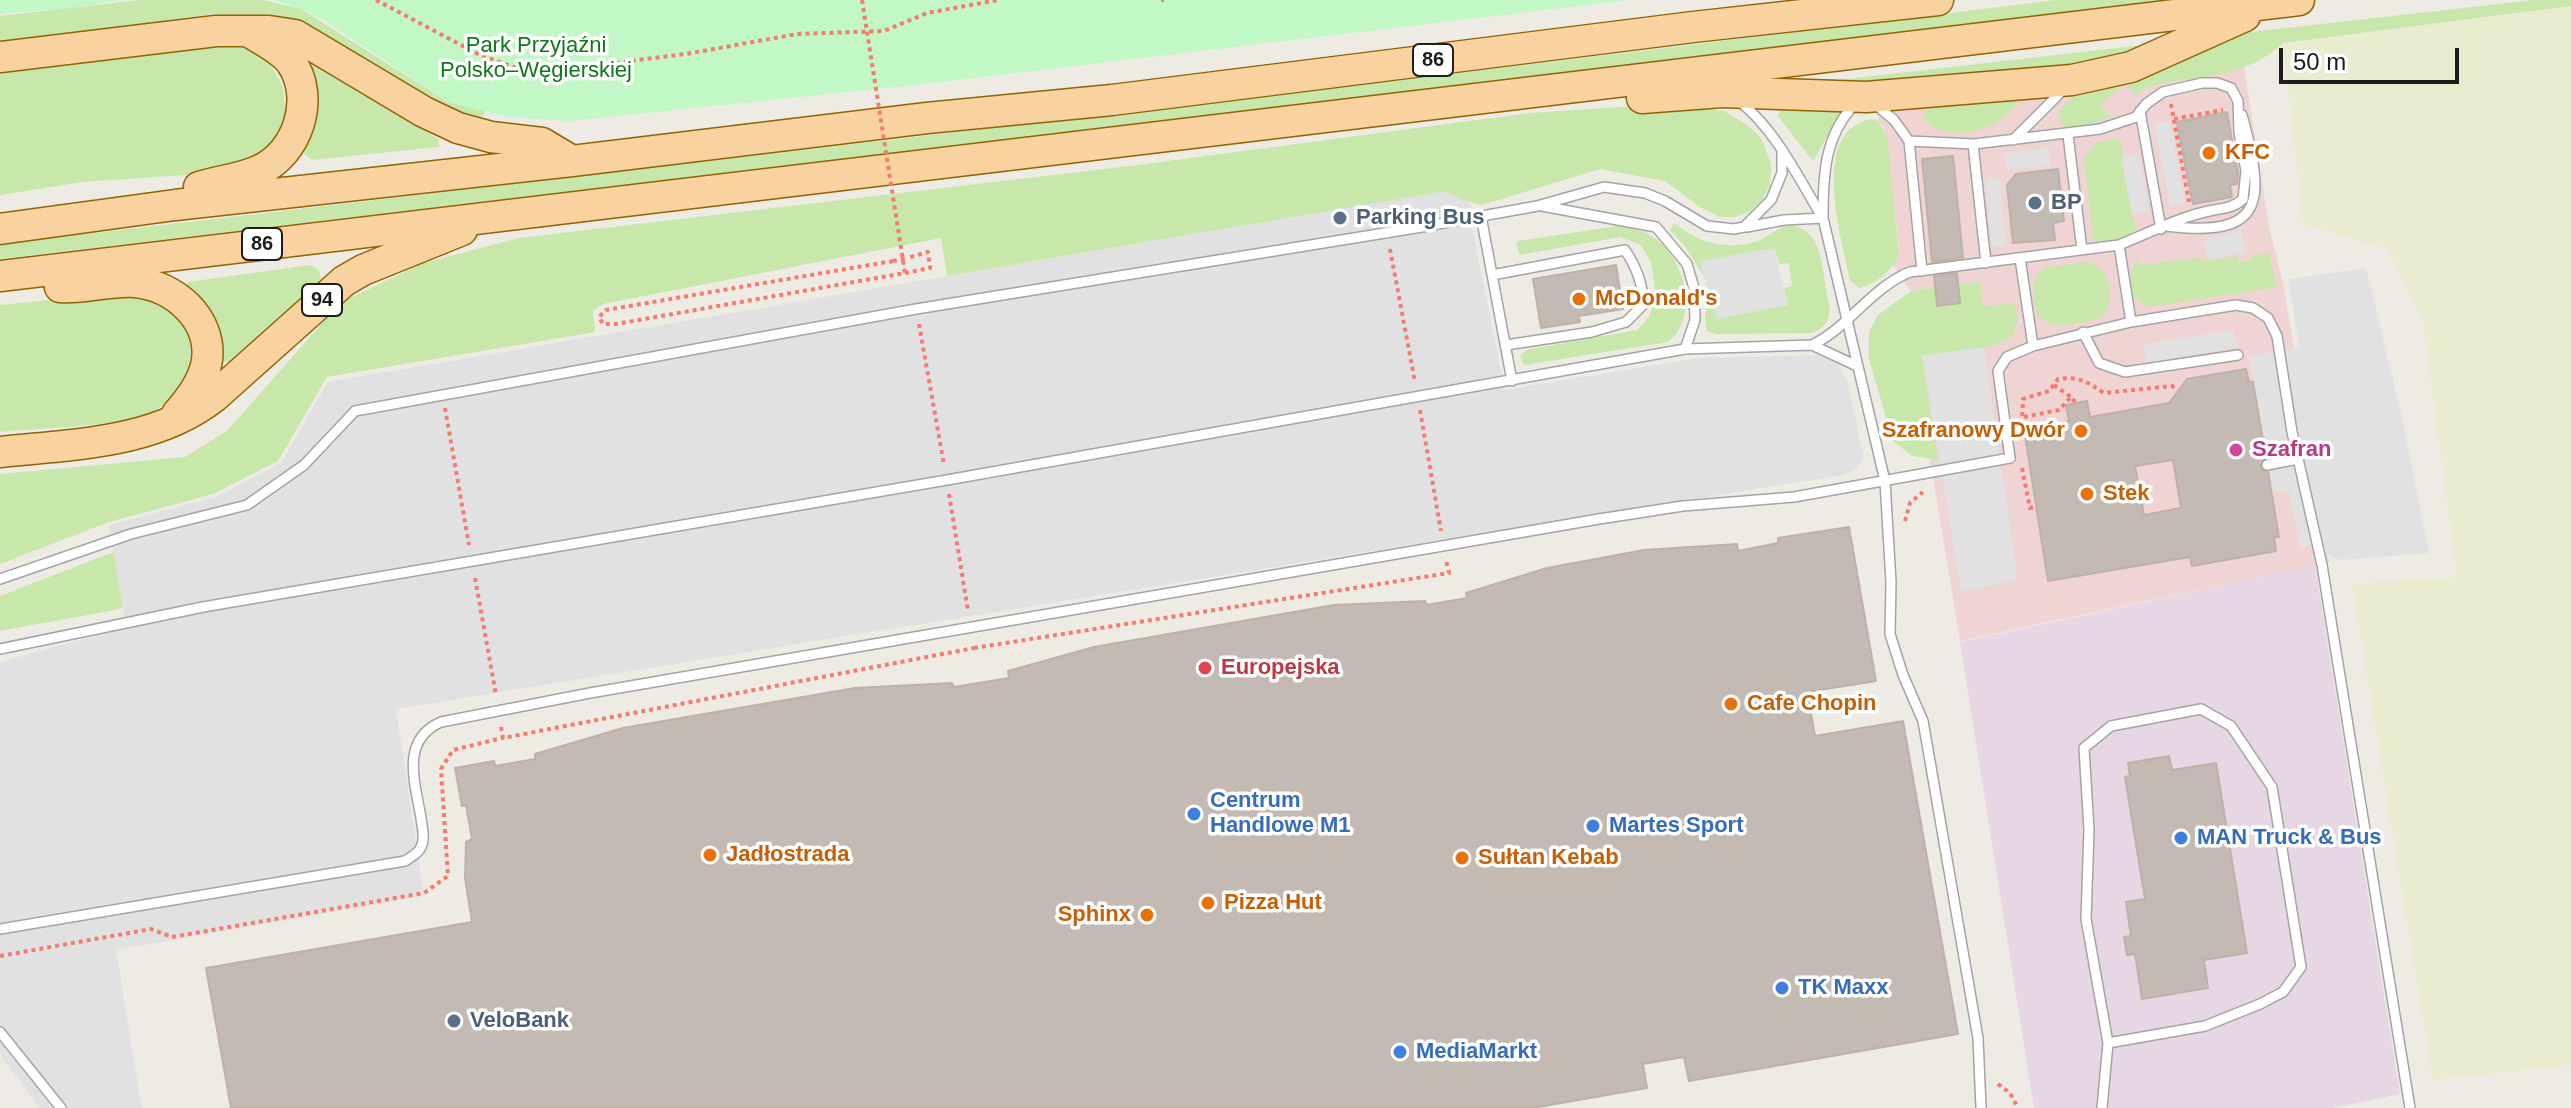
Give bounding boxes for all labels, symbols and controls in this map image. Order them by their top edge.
scale bar [2283,32,2463,82]
park label: Park Przyjaźni Polsko–Węgierskiej [440,33,632,84]
road number: 86 [1413,44,1453,76]
text: 50 m [2293,48,2346,75]
place label: KFC [2225,140,2270,166]
marker: KFC [2200,144,2218,162]
place label: BP [2051,190,2082,216]
marker: BP [2026,194,2044,212]
place label: Parking Bus [1356,205,1484,231]
marker: Parking Bus [1331,209,1349,227]
road number: 86 [242,228,282,260]
road number: 94 [302,284,342,316]
place label: McDonald's [1595,286,1718,312]
marker: McDonald's [1570,290,1588,308]
place label: Szafranowy Dwór [1882,418,2065,444]
marker: Szafranowy Dwór [2072,422,2090,440]
place label: Szafran [2252,437,2331,463]
marker: Szafran [2227,441,2245,459]
place label: Stek [2103,481,2149,507]
marker: Stek [2078,485,2096,503]
place label: Europejska [1221,655,1340,681]
marker: Europejska [1196,659,1214,677]
place label: Cafe Chopin [1747,691,1877,717]
marker: Cafe Chopin [1722,695,1740,713]
place label: Centrum Handlowe M1 [1210,788,1351,840]
marker: Centrum Handlowe M1 [1185,805,1203,823]
place label: Martes Sport [1609,813,1743,839]
marker: Martes Sport [1584,817,1602,835]
place label: MAN Truck & Bus [2197,825,2382,851]
marker: MAN Truck & Bus [2172,829,2190,847]
place label: Jadłostrada [726,842,849,868]
place label: Sułtan Kebab [1478,845,1619,871]
marker: Jadłostrada [701,846,719,864]
marker: Sułtan Kebab [1453,849,1471,867]
place label: Pizza Hut [1224,890,1322,916]
marker: Pizza Hut [1199,894,1217,912]
place label: Sphinx [1058,902,1131,928]
marker: Sphinx [1138,906,1156,924]
place label: TK Maxx [1798,975,1888,1001]
marker: TK Maxx [1773,979,1791,997]
place label: VeloBank [470,1008,569,1034]
marker: VeloBank [445,1012,463,1030]
place label: MediaMarkt [1416,1039,1537,1065]
marker: MediaMarkt [1391,1043,1409,1061]

